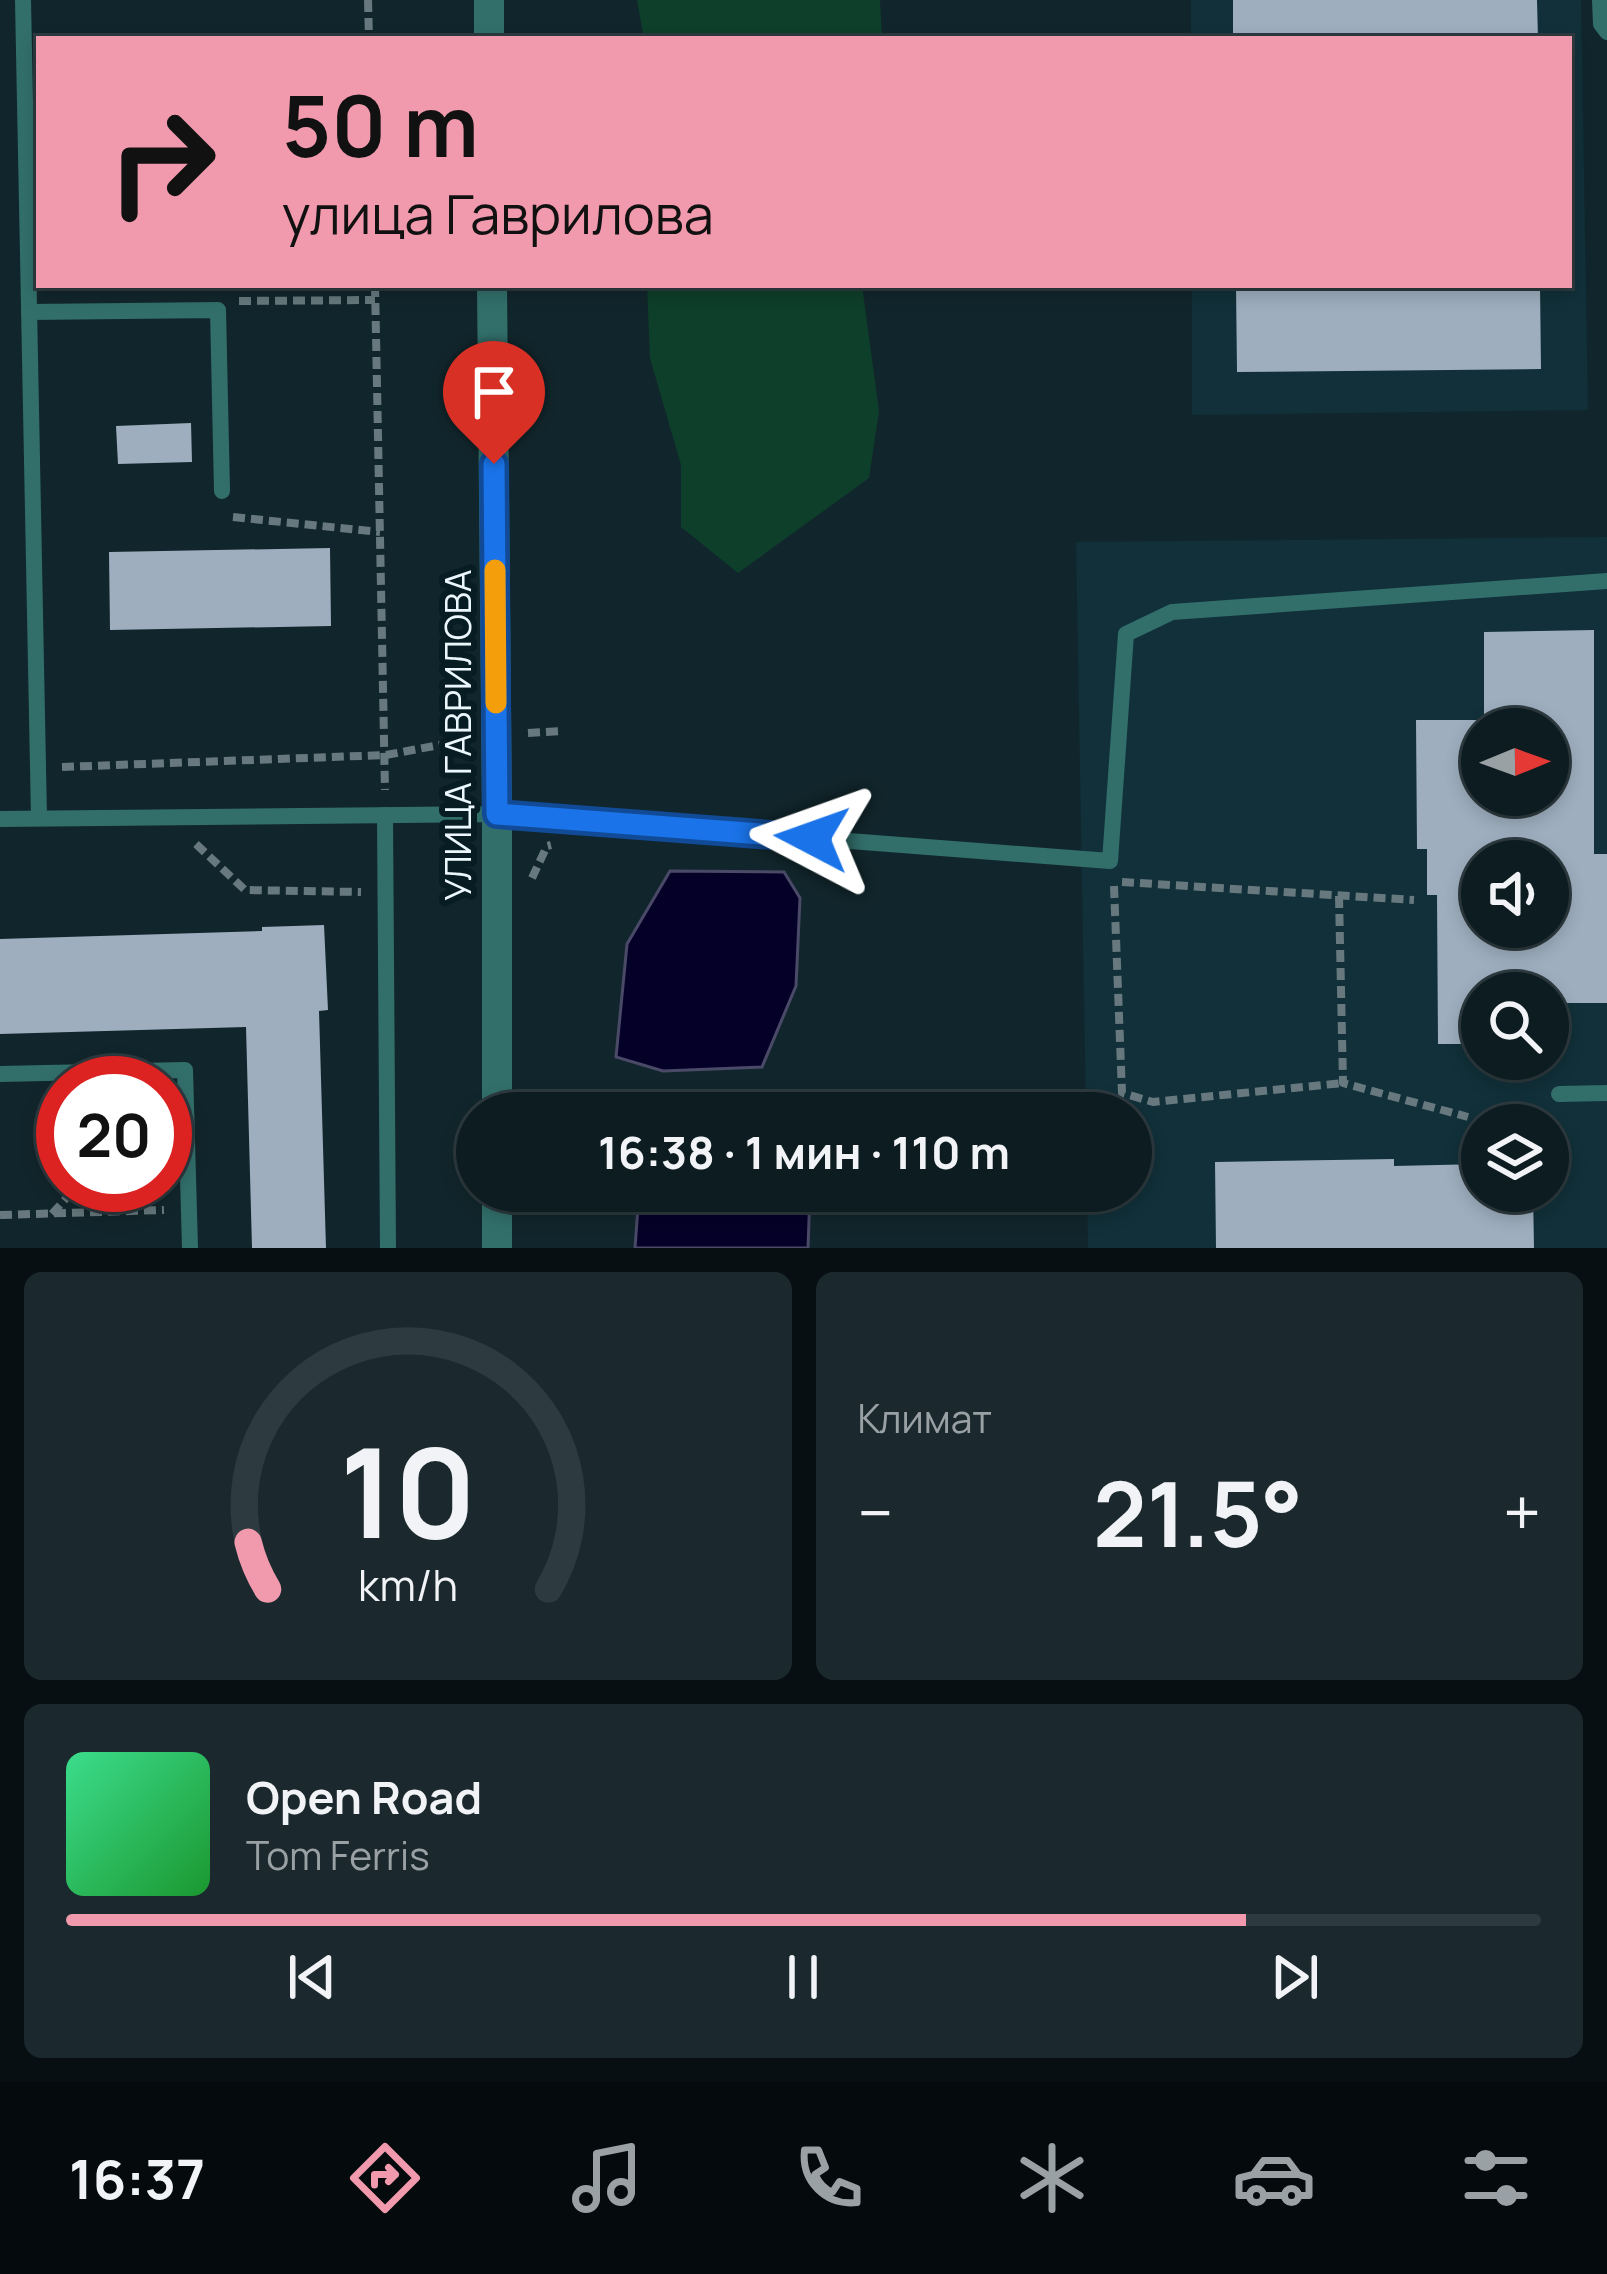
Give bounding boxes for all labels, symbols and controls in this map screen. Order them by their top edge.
text: 50 m [282,67,479,182]
icon: right [84,84,240,240]
text: улица Гаврилова [282,176,714,250]
pin [443,341,545,464]
icon: arrive [461,359,527,425]
street label: УЛИЦА ГАВРИЛОВА [433,569,482,901]
north arrow [1461,708,1569,816]
map controls [1461,708,1569,1212]
position arrow [749,775,875,901]
button: sound [1461,840,1569,948]
button: search [1461,972,1569,1080]
speed limit sign: 20 [36,1056,192,1212]
button: layers [1461,1104,1569,1212]
text: 16:38 · 1 мин · 110 m [598,1121,1010,1183]
text: Климат [858,1391,992,1445]
text: 10 [339,1405,476,1575]
text: 21.5° [1093,1451,1303,1574]
text: − [858,1467,893,1557]
text: + [1503,1467,1541,1557]
text: km/h [358,1555,458,1614]
text: Open Road [246,1766,482,1828]
text: Tom Ferris [246,1828,430,1882]
icon: previous [279,1944,345,2010]
icon: pause [770,1944,836,2010]
icon: next [1262,1944,1328,2010]
icon: directions [343,2136,427,2220]
icon: music [565,2136,649,2220]
icon: phone [787,2136,871,2220]
icon: climate [1010,2136,1094,2220]
icon: car [1232,2136,1316,2220]
icon: filters [1454,2136,1538,2220]
text: 16:37 [69,2141,205,2215]

